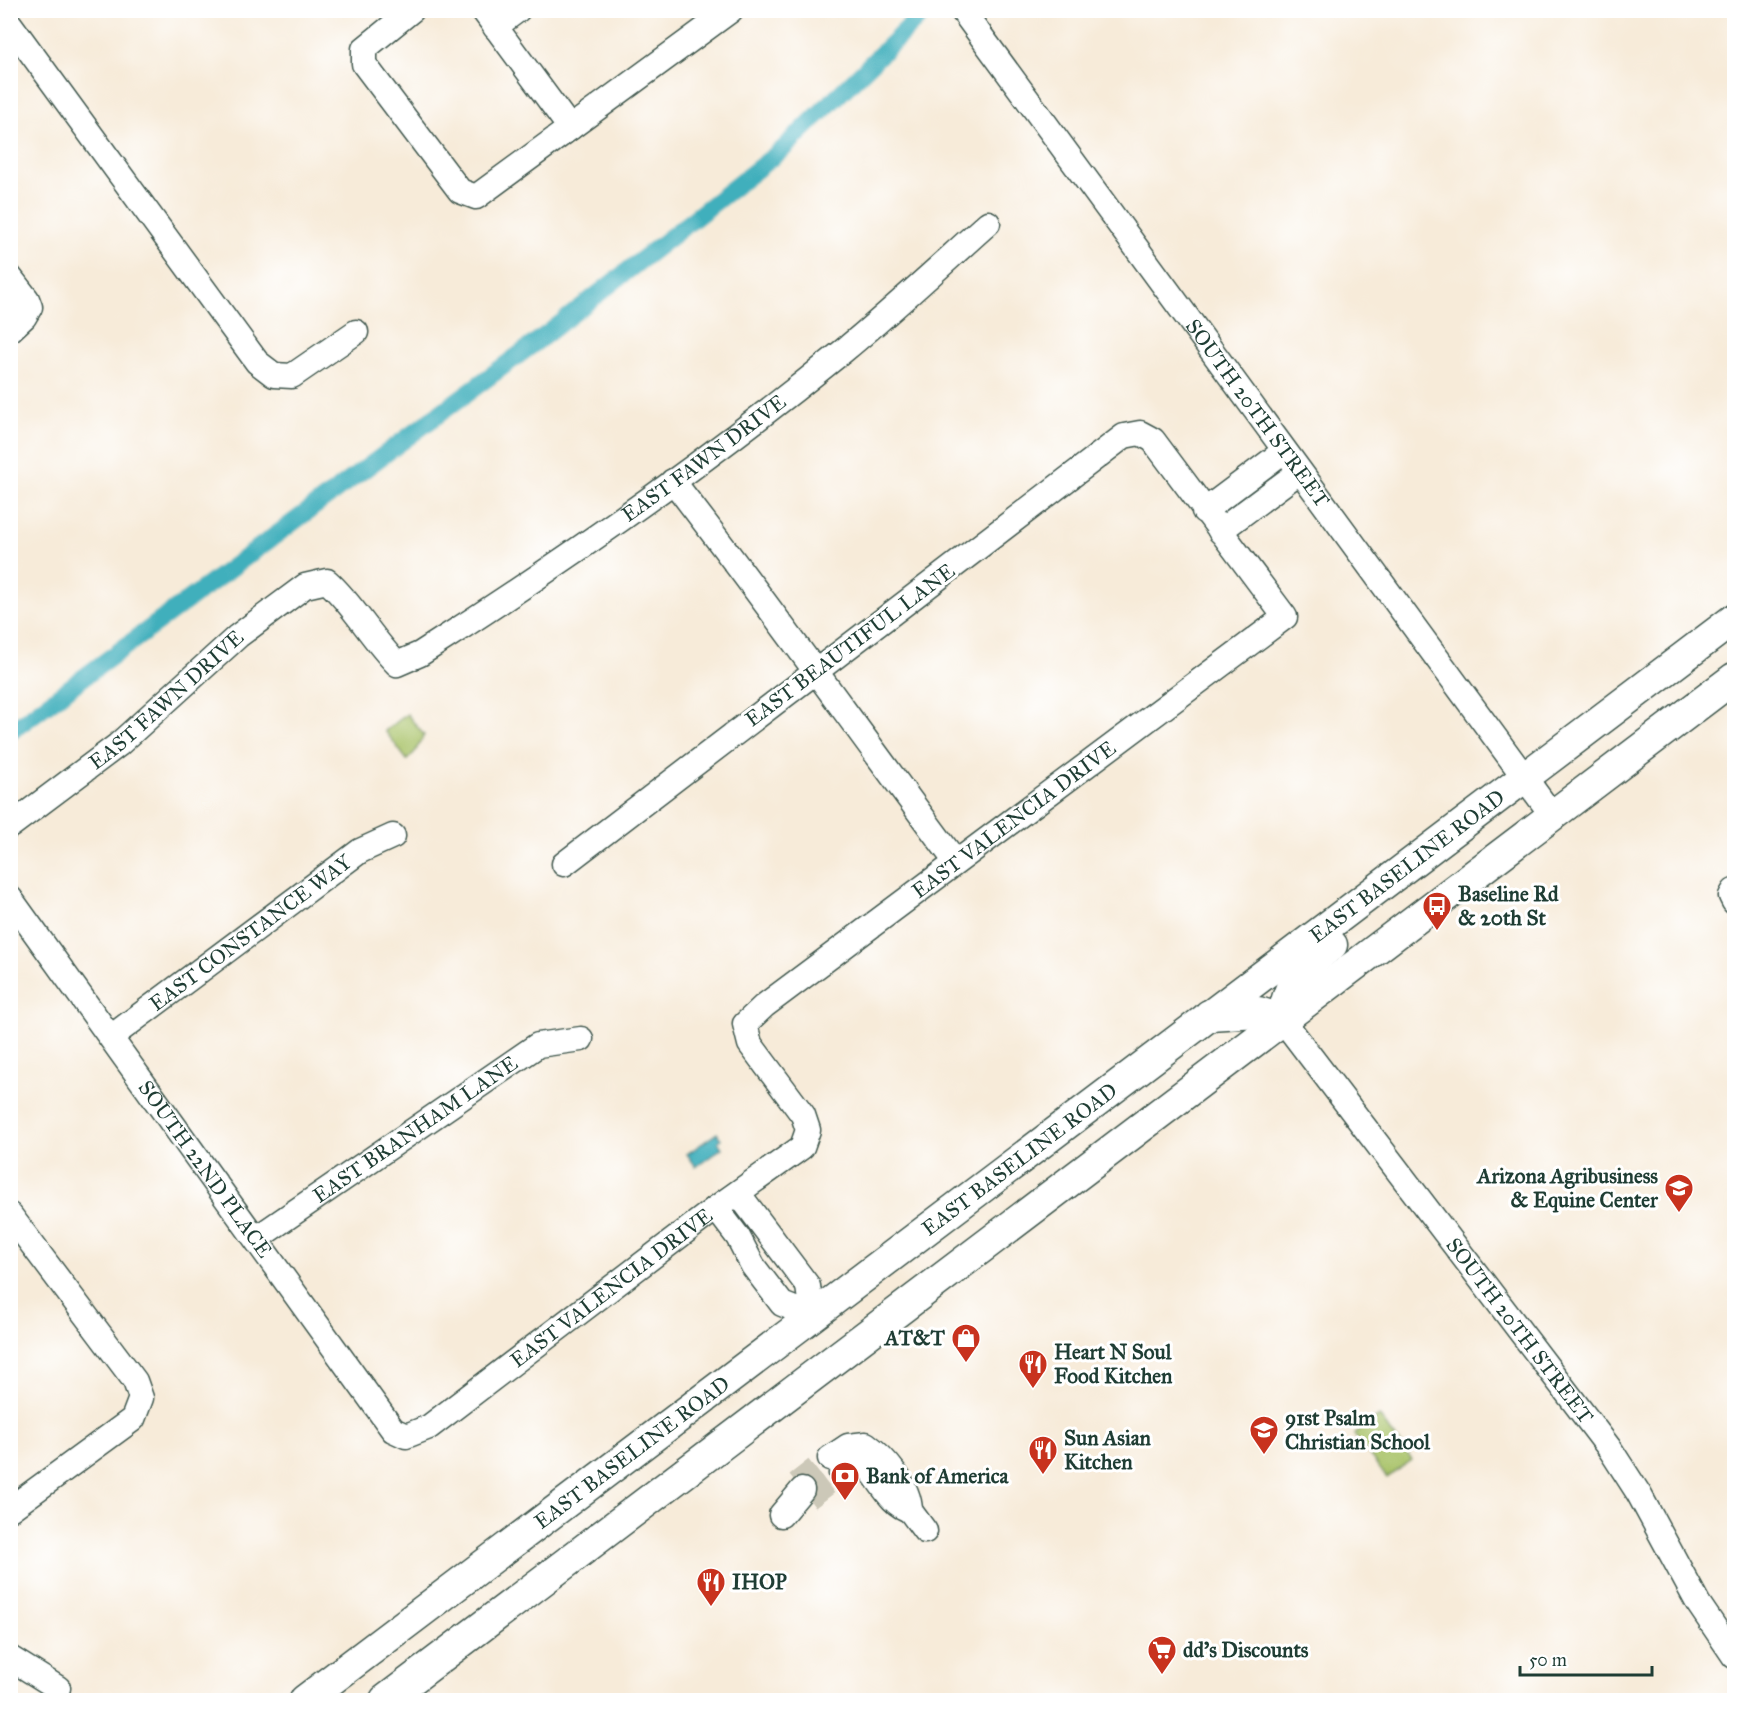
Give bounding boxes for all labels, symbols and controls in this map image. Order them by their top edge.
street label: SOUTH 20TH STREET [1180,314,1335,513]
street label: EAST FAWN DRIVE [617,389,791,528]
street label: EAST BEAUTIFUL LANE [740,558,960,732]
street label: EAST FAWN DRIVE [84,624,249,775]
street label: EAST VALENCIA DRIVE [907,735,1121,904]
street label: EAST BASELINE ROAD [1304,784,1510,948]
street label: EAST CONSTANCE WAY [144,849,357,1017]
place label: Baseline Rd & 20th St [1458,881,1559,931]
bus stop icon: Baseline Rd & 20th St [1421,890,1453,932]
street label: EAST BRANHAM LANE [308,1050,523,1209]
street label: SOUTH 22ND PLACE [133,1075,278,1263]
street label: EAST BASELINE ROAD [917,1077,1122,1242]
place label: Arizona Agribusiness & Equine Center [1475,1163,1659,1213]
school or university icon: Arizona Agribusiness & Equine Center [1663,1172,1695,1214]
street label: EAST VALENCIA DRIVE [505,1202,718,1373]
street label: SOUTH 20TH STREET [1441,1233,1599,1429]
shop icon: AT&T [950,1322,982,1364]
place label: AT&T [883,1325,946,1351]
place label: Heart N Soul Food Kitchen [1054,1339,1173,1389]
restaurant icon: Heart N Soul Food Kitchen [1017,1348,1049,1390]
street label: EAST BASELINE ROAD [529,1370,735,1535]
place label: 91st Psalm Christian School [1285,1405,1431,1455]
school or university icon: 91st Psalm Christian School [1248,1414,1280,1456]
place label: Sun Asian Kitchen [1064,1425,1152,1475]
restaurant icon: Sun Asian Kitchen [1027,1434,1059,1476]
bank icon: Bank of America [829,1460,861,1502]
place label: Bank of America [866,1463,1010,1489]
restaurant icon: IHOP [695,1566,727,1608]
place label: IHOP [732,1569,787,1595]
supermarket icon: dd's Discounts [1146,1634,1178,1676]
place label: dd's Discounts [1183,1637,1309,1663]
scale bar [1520,1639,1652,1677]
text: 50 m [1529,1649,1567,1671]

